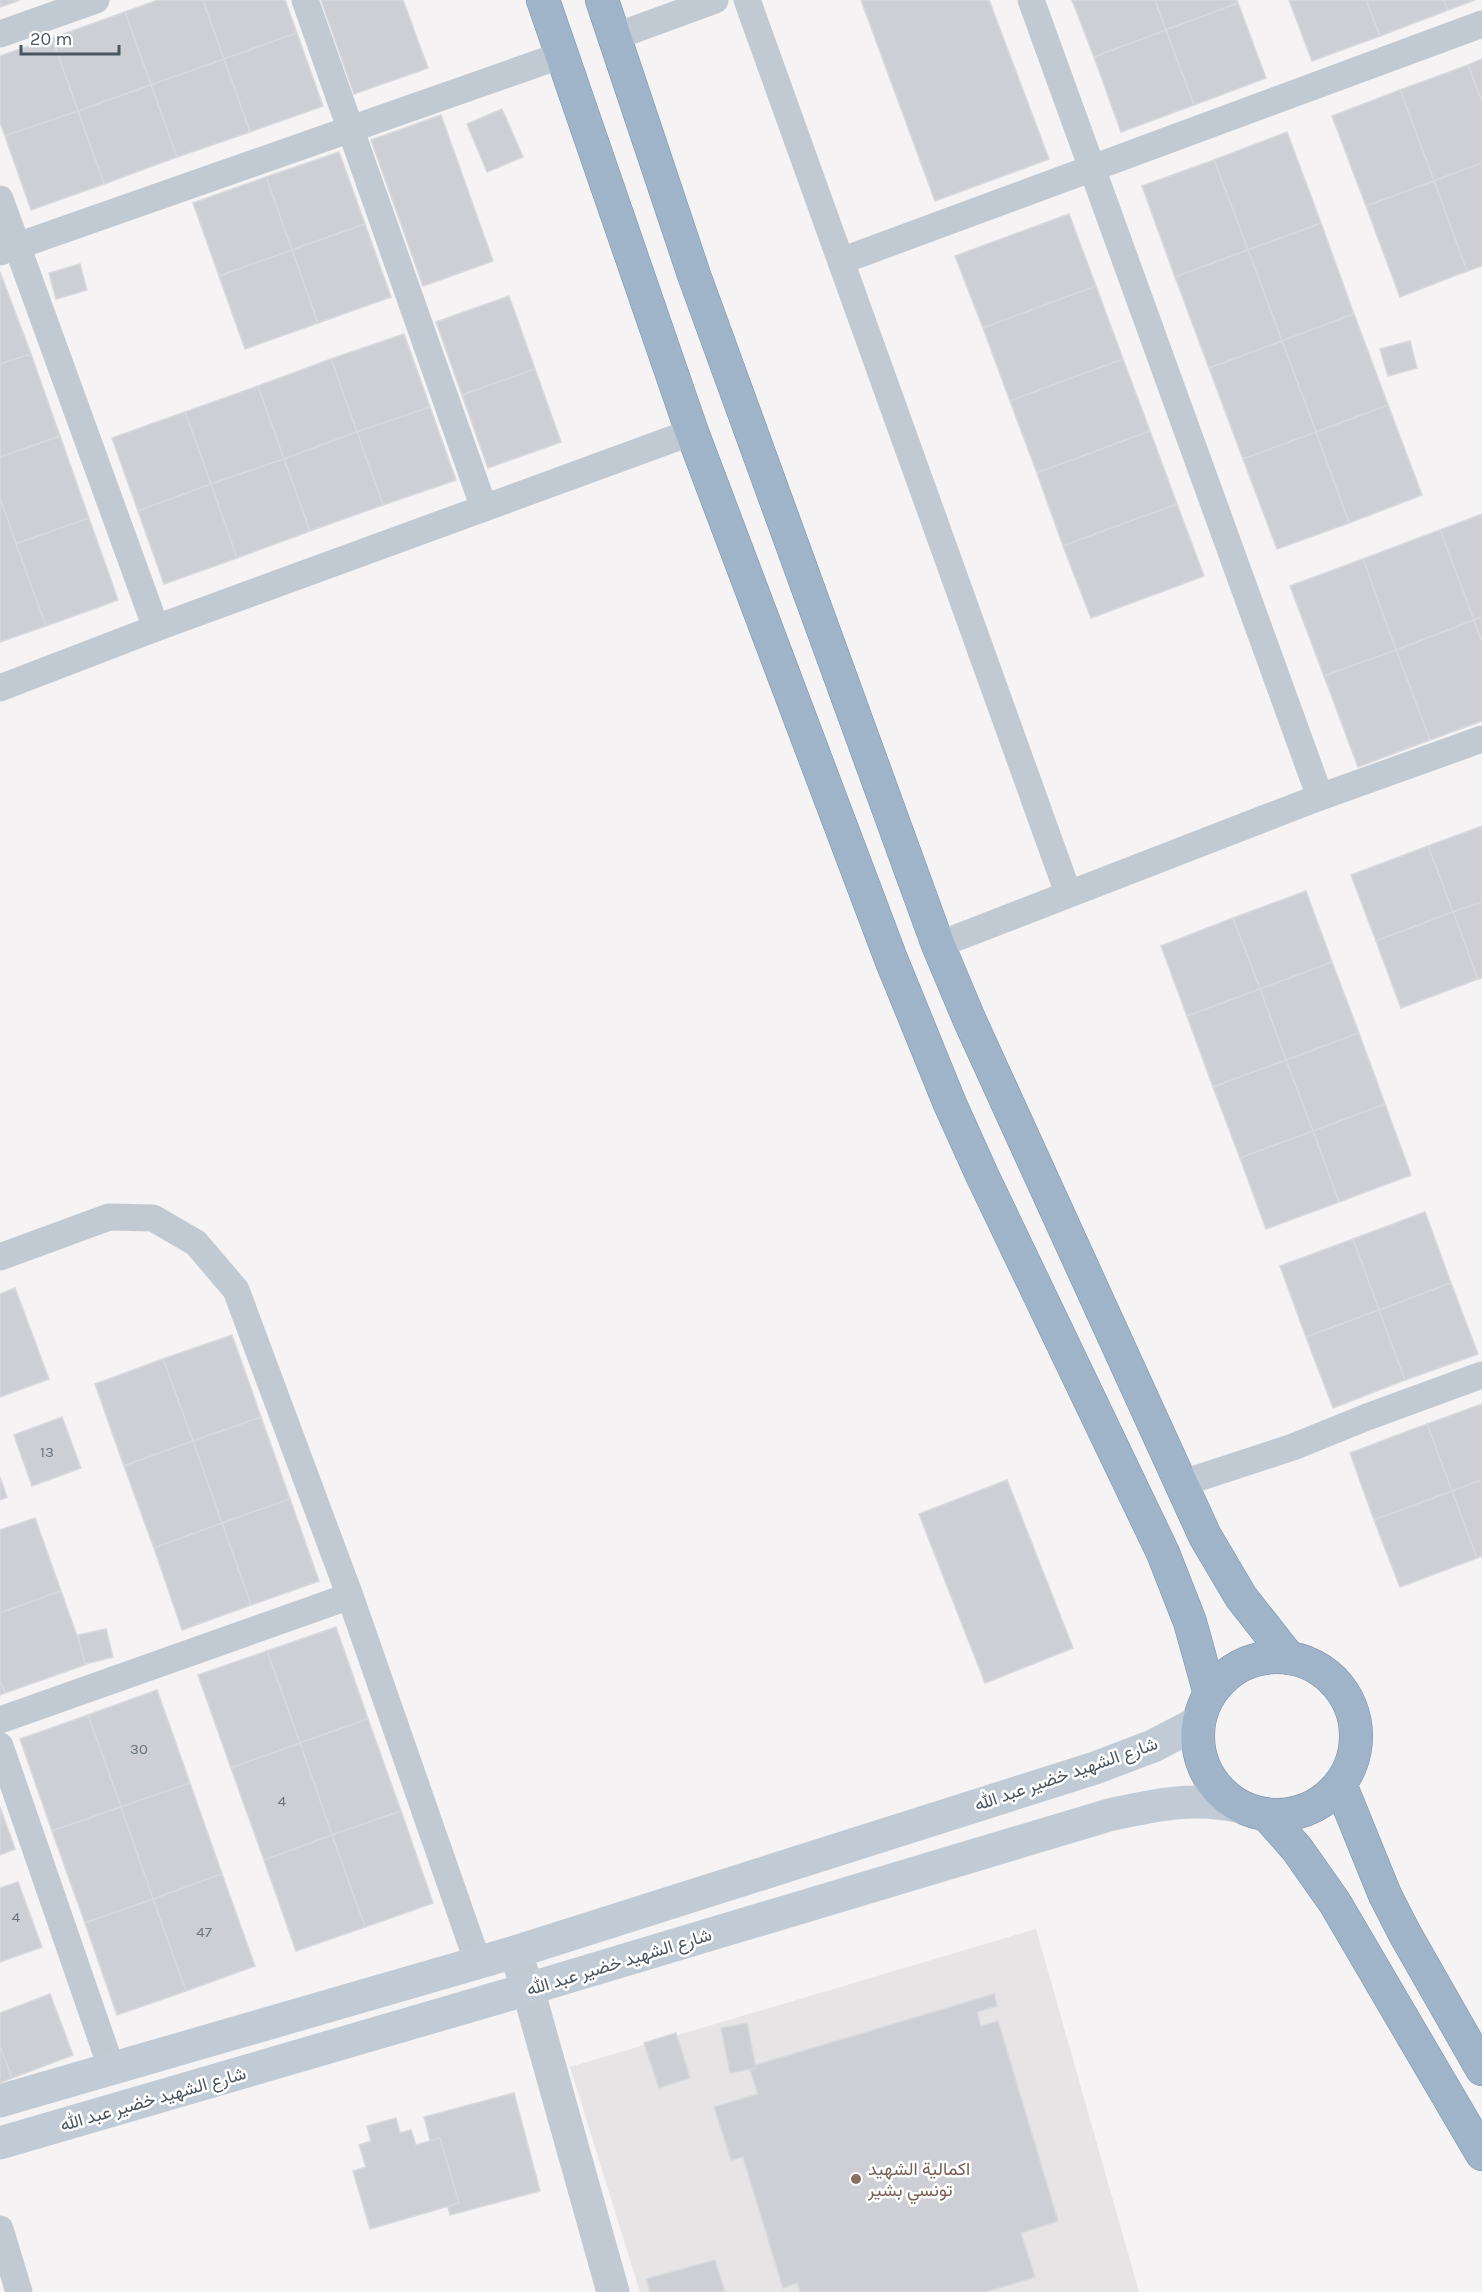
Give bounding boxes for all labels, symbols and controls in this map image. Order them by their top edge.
scale bar [21,18,118,56]
text: 20 m [30,28,72,50]
house number: 13 [40,1443,54,1461]
street label: شارع الشهيد خضير عبد الله [971,1732,1161,1817]
house number: 30 [130,1740,148,1758]
house number: 4 [278,1792,287,1810]
house number: 4 [12,1908,21,1926]
house number: 47 [196,1923,212,1941]
street label: شارع الشهيد خضير عبد الله [524,1923,715,2002]
street label: شارع الشهيد خضير عبد الله [57,2062,249,2137]
place label: اكمالية الشهيد تونسي بشير [867,2158,970,2205]
marker: اكمالية الشهيد تونسي بشير [849,2172,863,2186]

